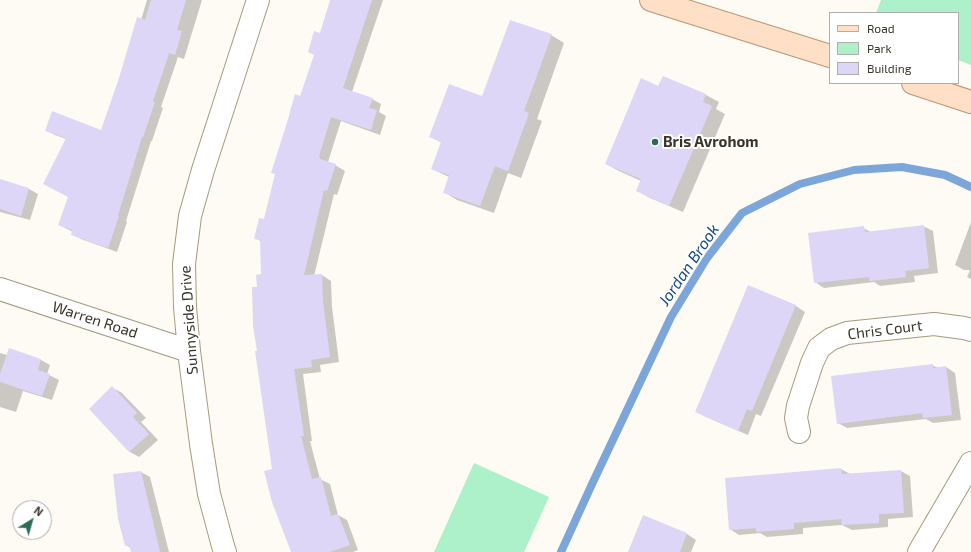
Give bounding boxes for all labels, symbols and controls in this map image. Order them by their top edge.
legend [829,12,959,84]
text: Road [867,21,895,35]
text: Park [867,41,892,55]
text: Building [867,61,911,75]
place label: Bris Avrohom [663,133,759,151]
marker: Bris Avrohom [650,137,660,147]
water label: Jordan Brook [655,221,723,309]
street label: Sunnyside Drive [176,265,202,375]
street label: Warren Road [50,298,140,342]
street label: Chris Court [847,316,923,344]
north arrow [12,500,52,540]
text: N [32,503,46,518]

